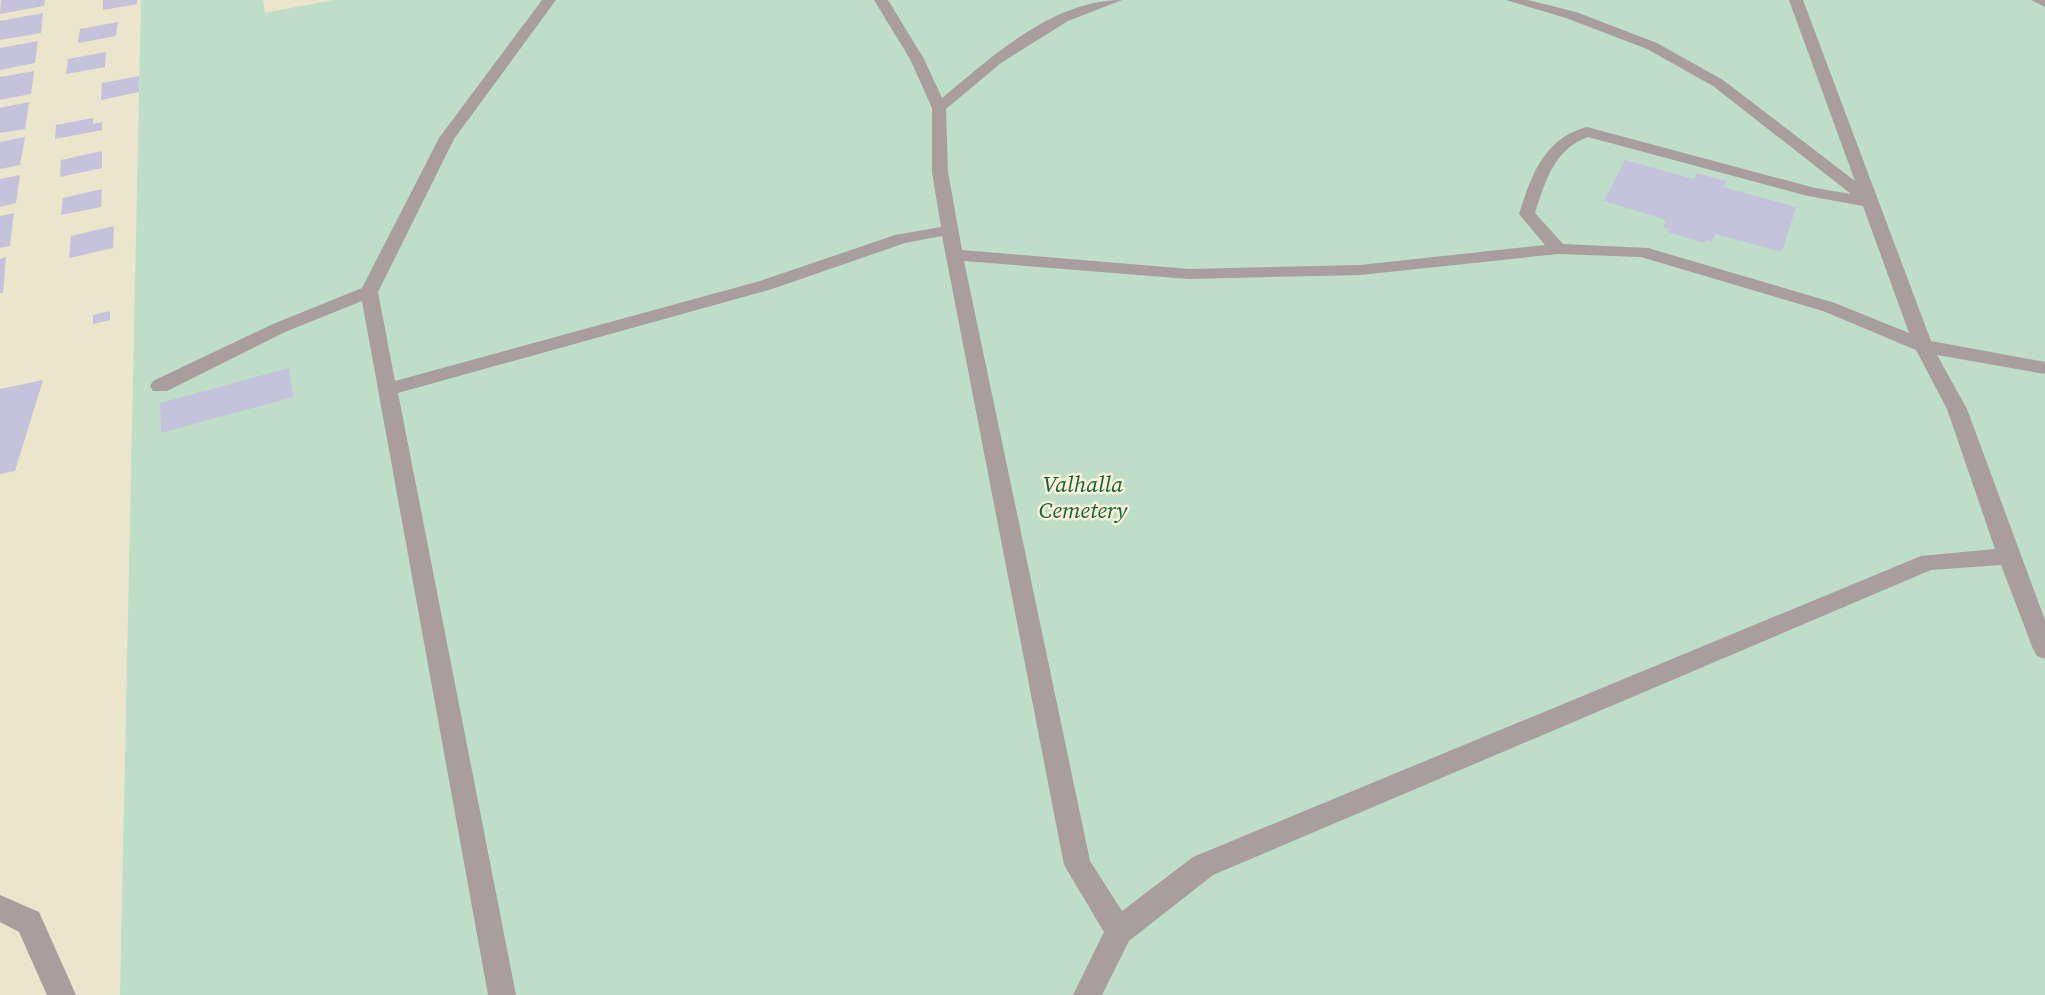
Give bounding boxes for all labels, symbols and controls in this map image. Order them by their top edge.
park label: Valhalla Cemetery [1039,468,1128,526]

